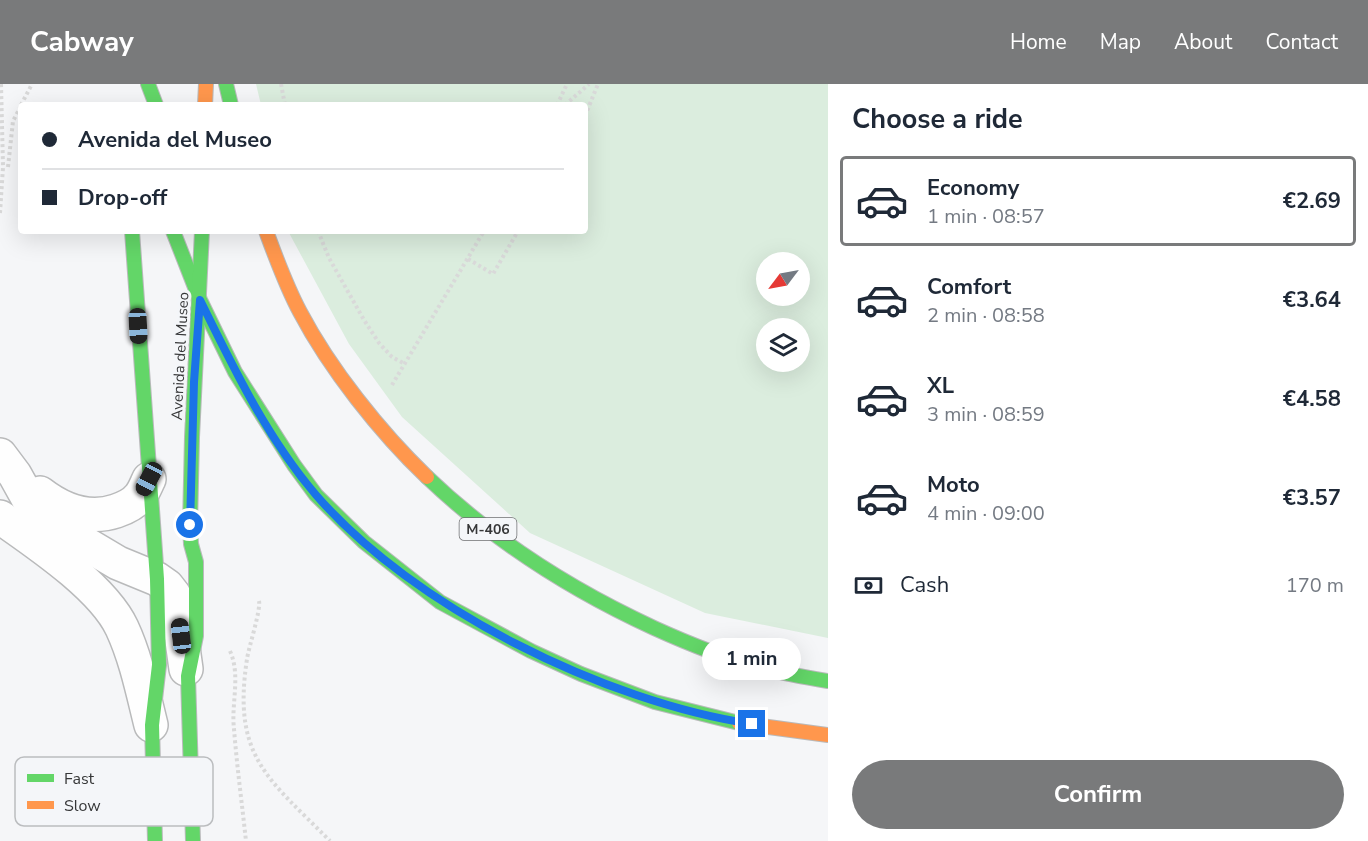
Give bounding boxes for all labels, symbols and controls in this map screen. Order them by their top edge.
text: Cabway [30,23,134,61]
text: Home [1010,28,1067,56]
text: Map [1100,28,1141,56]
text: About [1174,28,1232,56]
text: Contact [1265,28,1338,56]
text: Choose a ride [852,101,1023,138]
text: Avenida del Museo [78,125,272,155]
text: Economy [927,173,1019,203]
icon: car [855,174,909,228]
text: Drop-off [78,183,167,213]
text: €2.69 [1283,186,1341,216]
text: 1 min · 08:57 [927,203,1045,230]
north arrow [756,252,810,306]
map controls [756,252,810,372]
text: Comfort [927,272,1011,302]
icon: car [855,273,909,327]
text: €3.64 [1283,285,1341,315]
street label: Avenida del Museo [167,291,193,421]
text: 2 min · 08:58 [927,302,1045,329]
car [128,308,148,344]
button: layers [756,318,810,372]
text: XL [927,371,954,401]
icon: car [855,372,909,426]
text: €4.58 [1283,384,1341,414]
text: 3 min · 08:59 [927,401,1045,428]
car [133,459,165,499]
text: Moto [927,470,980,500]
icon: car [855,471,909,525]
text: €3.57 [1283,483,1341,513]
text: 4 min · 09:00 [927,500,1045,527]
route start [176,511,203,538]
road number: M-406 [460,518,516,540]
icon: cash [852,569,885,602]
text: Cash [900,570,949,600]
text: 170 m [1286,572,1344,599]
car [170,617,192,655]
callout: 1 min [702,637,801,679]
text: 1 min [726,645,777,672]
route end [738,710,765,737]
legend [15,757,213,826]
button: Confirm [852,760,1344,829]
text: Fast [64,768,95,790]
text: Slow [64,795,101,817]

